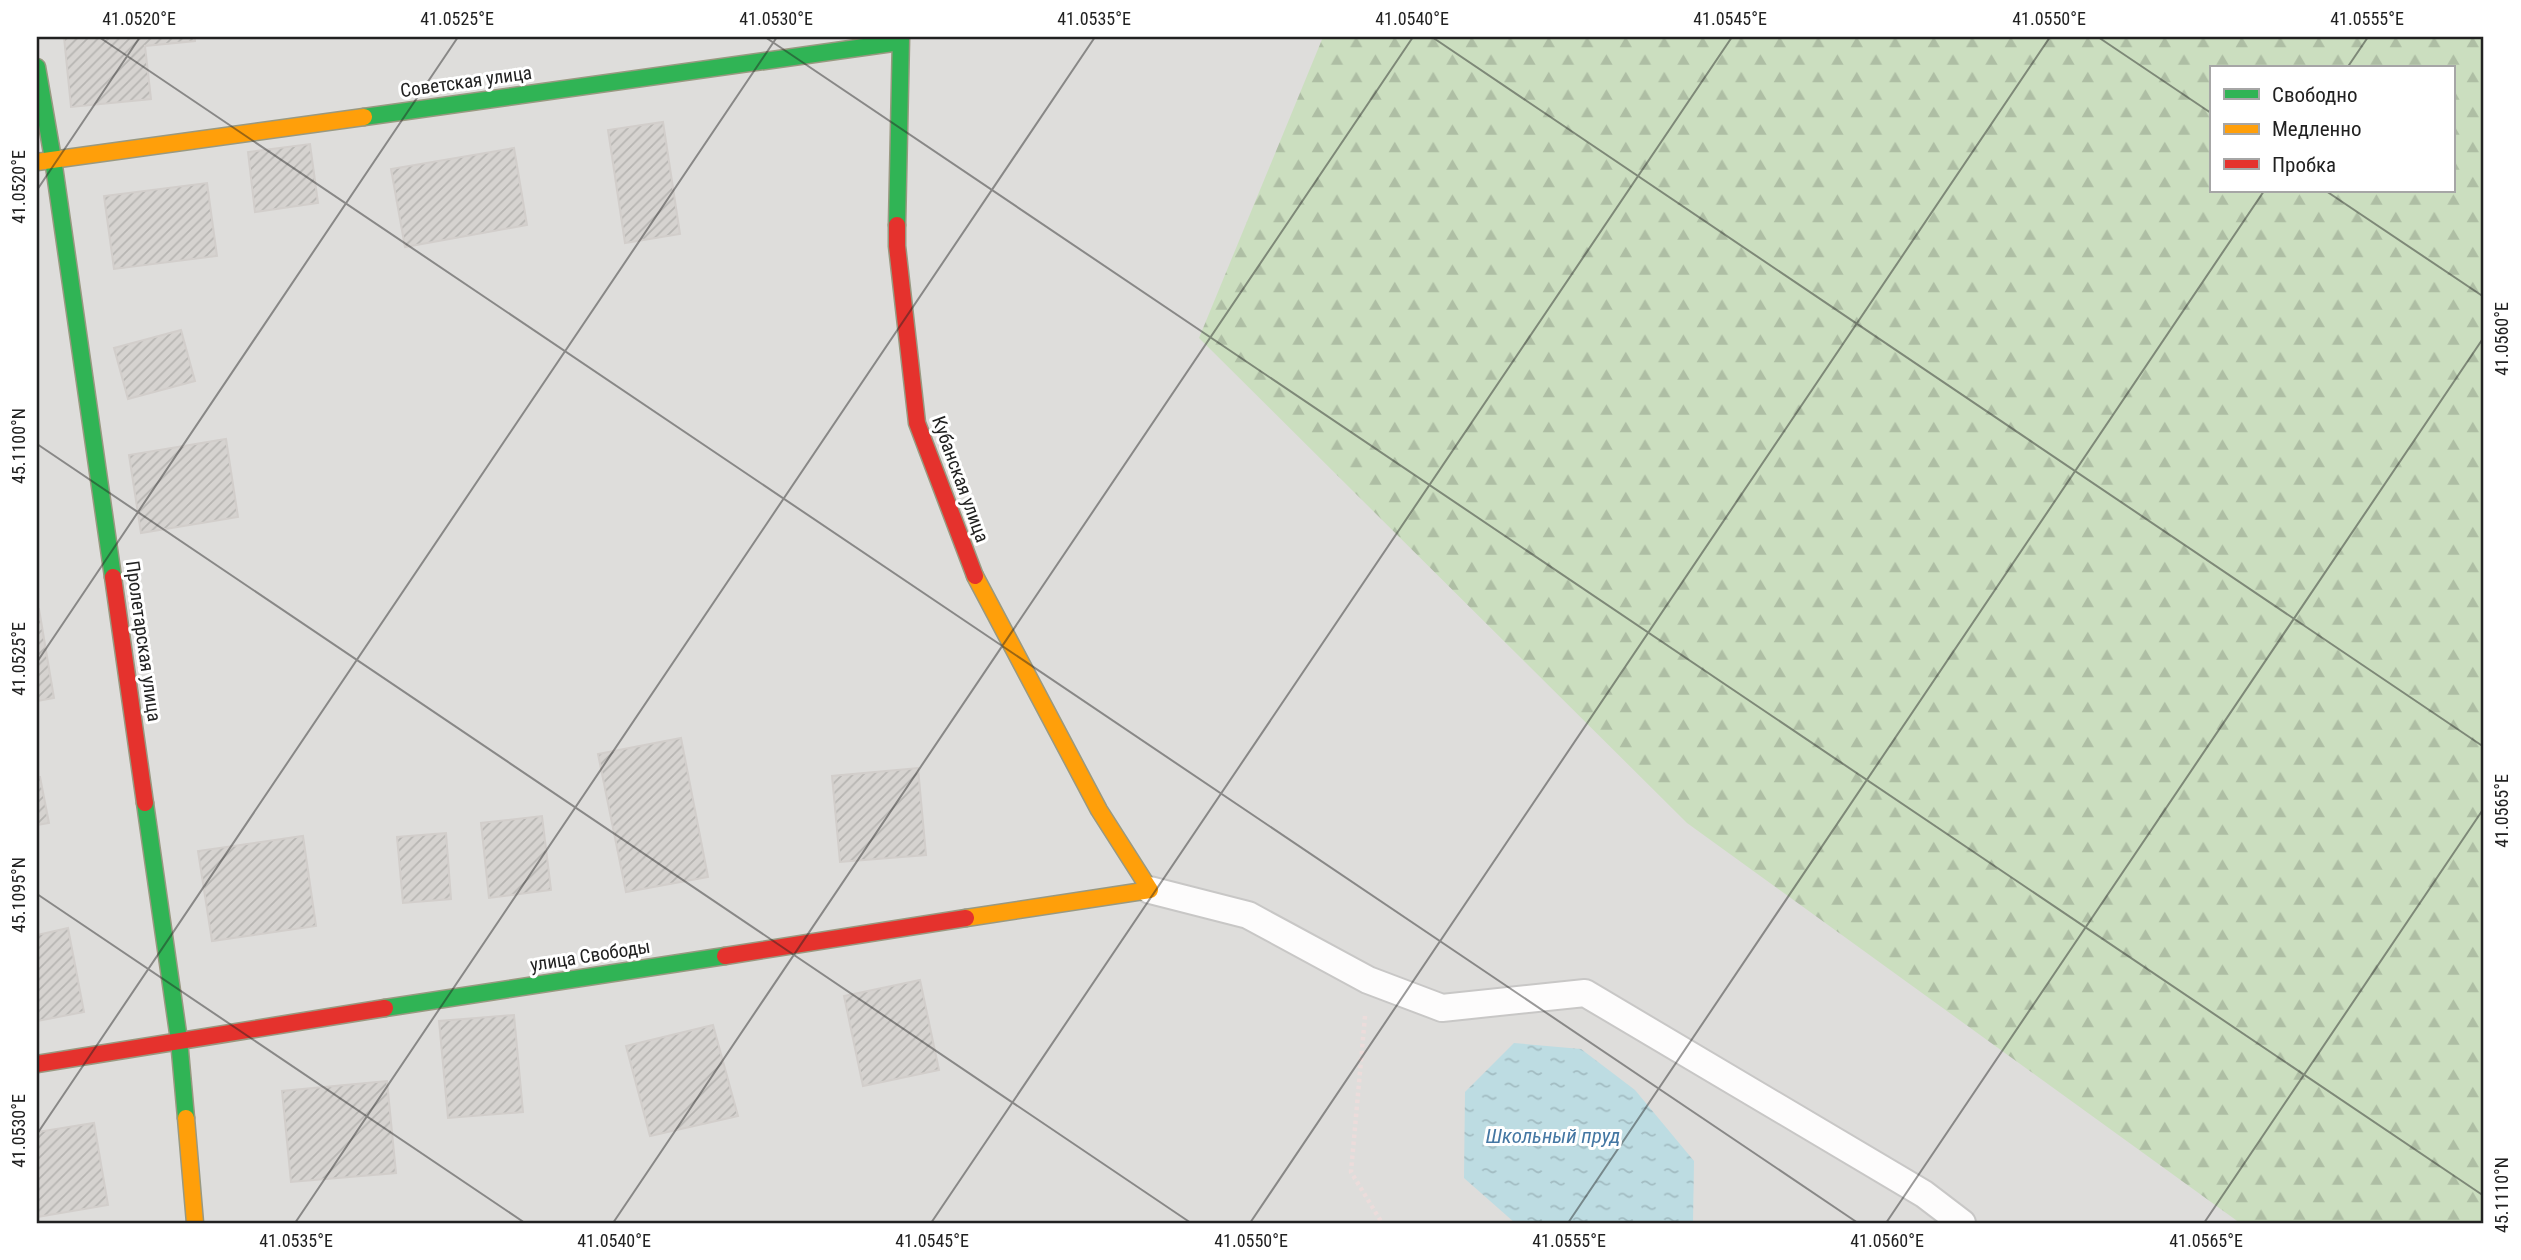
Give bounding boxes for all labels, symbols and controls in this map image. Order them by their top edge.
text: 41.0520°E [102,8,176,29]
text: 41.0525°E [420,8,494,29]
text: 41.0530°E [739,8,813,29]
text: 41.0535°E [1057,8,1131,29]
text: 41.0540°E [1375,8,1449,29]
text: 41.0545°E [1693,8,1767,29]
text: 41.0550°E [2012,8,2086,29]
text: 41.0555°E [2330,8,2404,29]
street label: Советская улица [399,61,533,102]
legend [2210,66,2454,192]
text: Свободно [2272,83,2358,107]
text: Медленно [2272,117,2361,141]
text: 41.0520°E [8,150,29,224]
text: Пробка [2272,153,2336,177]
text: 41.0560°E [2491,302,2512,376]
text: 45.1100°N [8,408,29,484]
street label: Кубанская улица [927,413,994,545]
street label: Пролетарская улица [121,559,166,723]
text: 41.0525°E [8,622,29,696]
text: 41.0565°E [2491,774,2512,848]
text: 45.1095°N [8,857,29,933]
street label: улица Свободы [528,935,652,976]
text: 41.0530°E [8,1094,29,1168]
water label: Школьный пруд [1486,1124,1621,1148]
text: 45.1110°N [2491,1157,2512,1233]
text: 41.0535°E [259,1230,333,1251]
text: 41.0540°E [577,1230,651,1251]
text: 41.0545°E [895,1230,969,1251]
text: 41.0550°E [1214,1230,1288,1251]
text: 41.0555°E [1532,1230,1606,1251]
text: 41.0560°E [1850,1230,1924,1251]
text: 41.0565°E [2169,1230,2243,1251]

